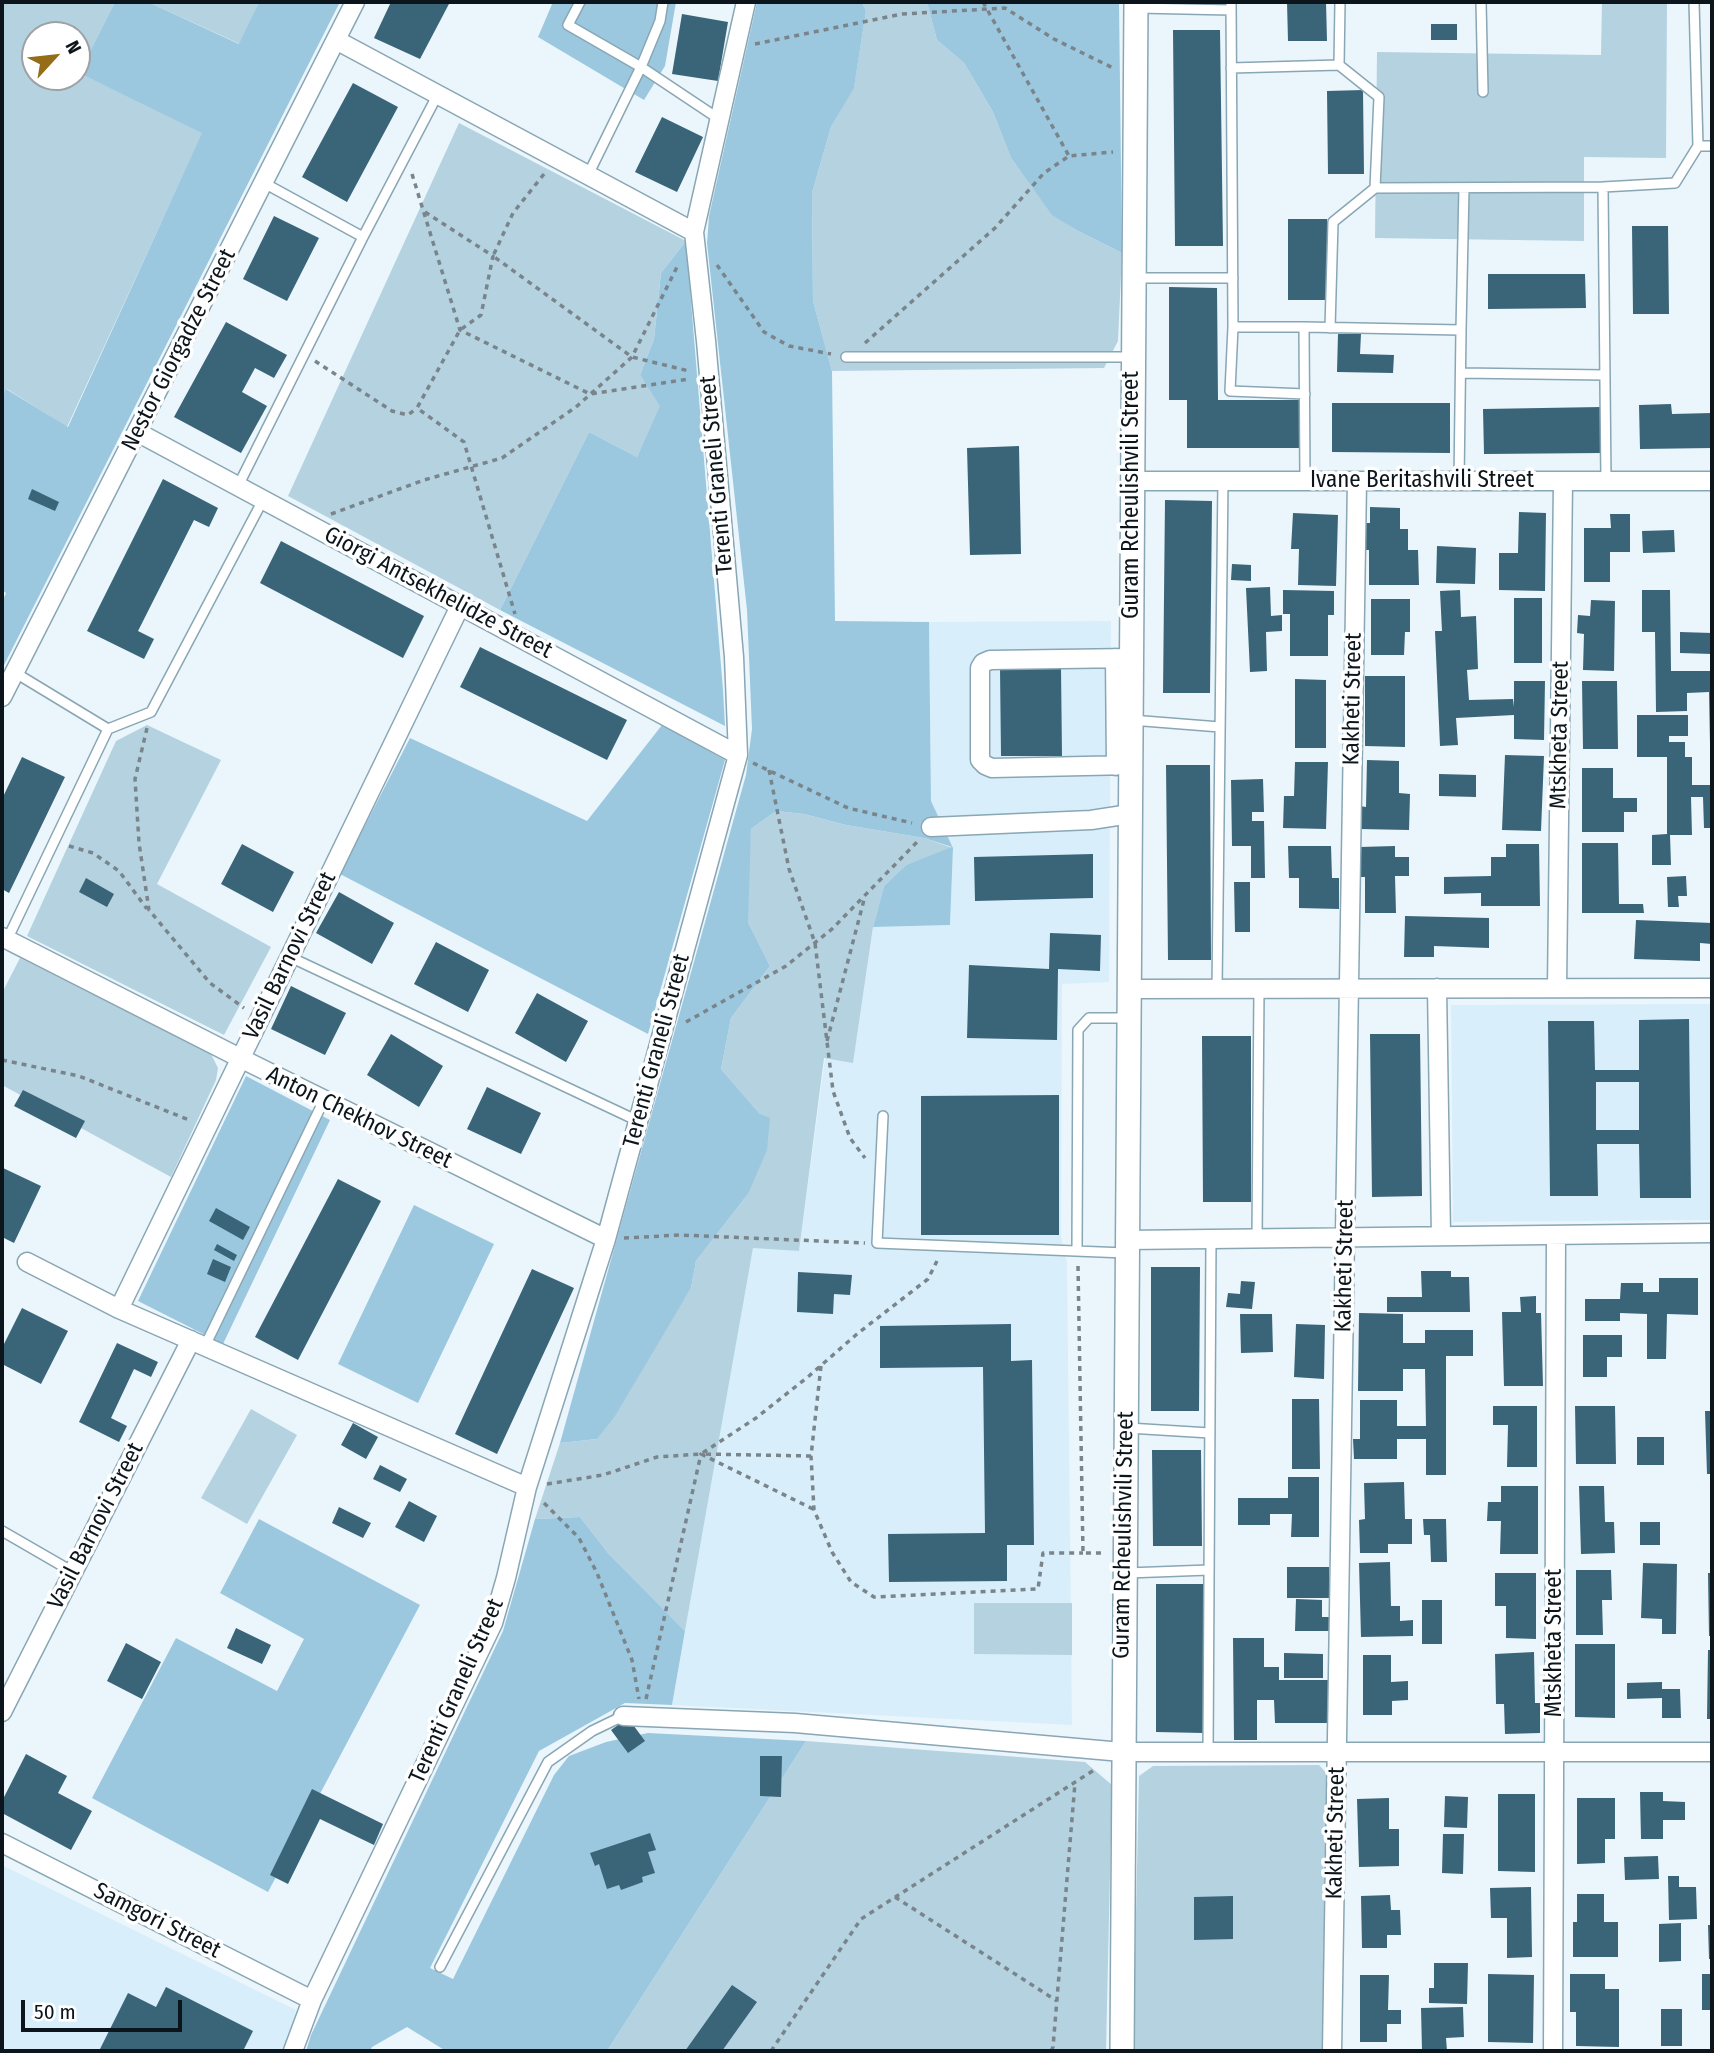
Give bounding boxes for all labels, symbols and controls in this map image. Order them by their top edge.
north arrow [21,21,91,91]
text: N [61,37,86,57]
street label: Nestor Giorgadze Street [116,244,242,456]
street label: Guram Rcheulishvili Street [1118,371,1146,619]
street label: Terenti Graneli Street [695,374,739,576]
street label: Ivane Beritashvili Street [1310,467,1534,495]
street label: Giorgi Antsekhelidze Street [319,521,557,665]
street label: Kakheti Street [1338,632,1368,766]
street label: Mtskheta Street [1545,661,1575,809]
street label: Vasil Barnovi Street [237,868,343,1044]
street label: Terenti Graneli Street [618,951,696,1151]
street label: Anton Chekhov Street [262,1061,456,1175]
street label: Kakheti Street [1330,1199,1360,1333]
street label: Guram Rcheulishvili Street [1108,1411,1140,1659]
street label: Vasil Barnovi Street [42,1438,150,1614]
street label: Mtskheta Street [1541,1569,1569,1717]
street label: Terenti Graneli Street [404,1594,510,1788]
street label: Kakheti Street [1321,1766,1351,1900]
street label: Samgori Street [89,1877,225,1965]
scale bar [24,1986,186,2030]
text: 50 m [34,1999,76,2025]

